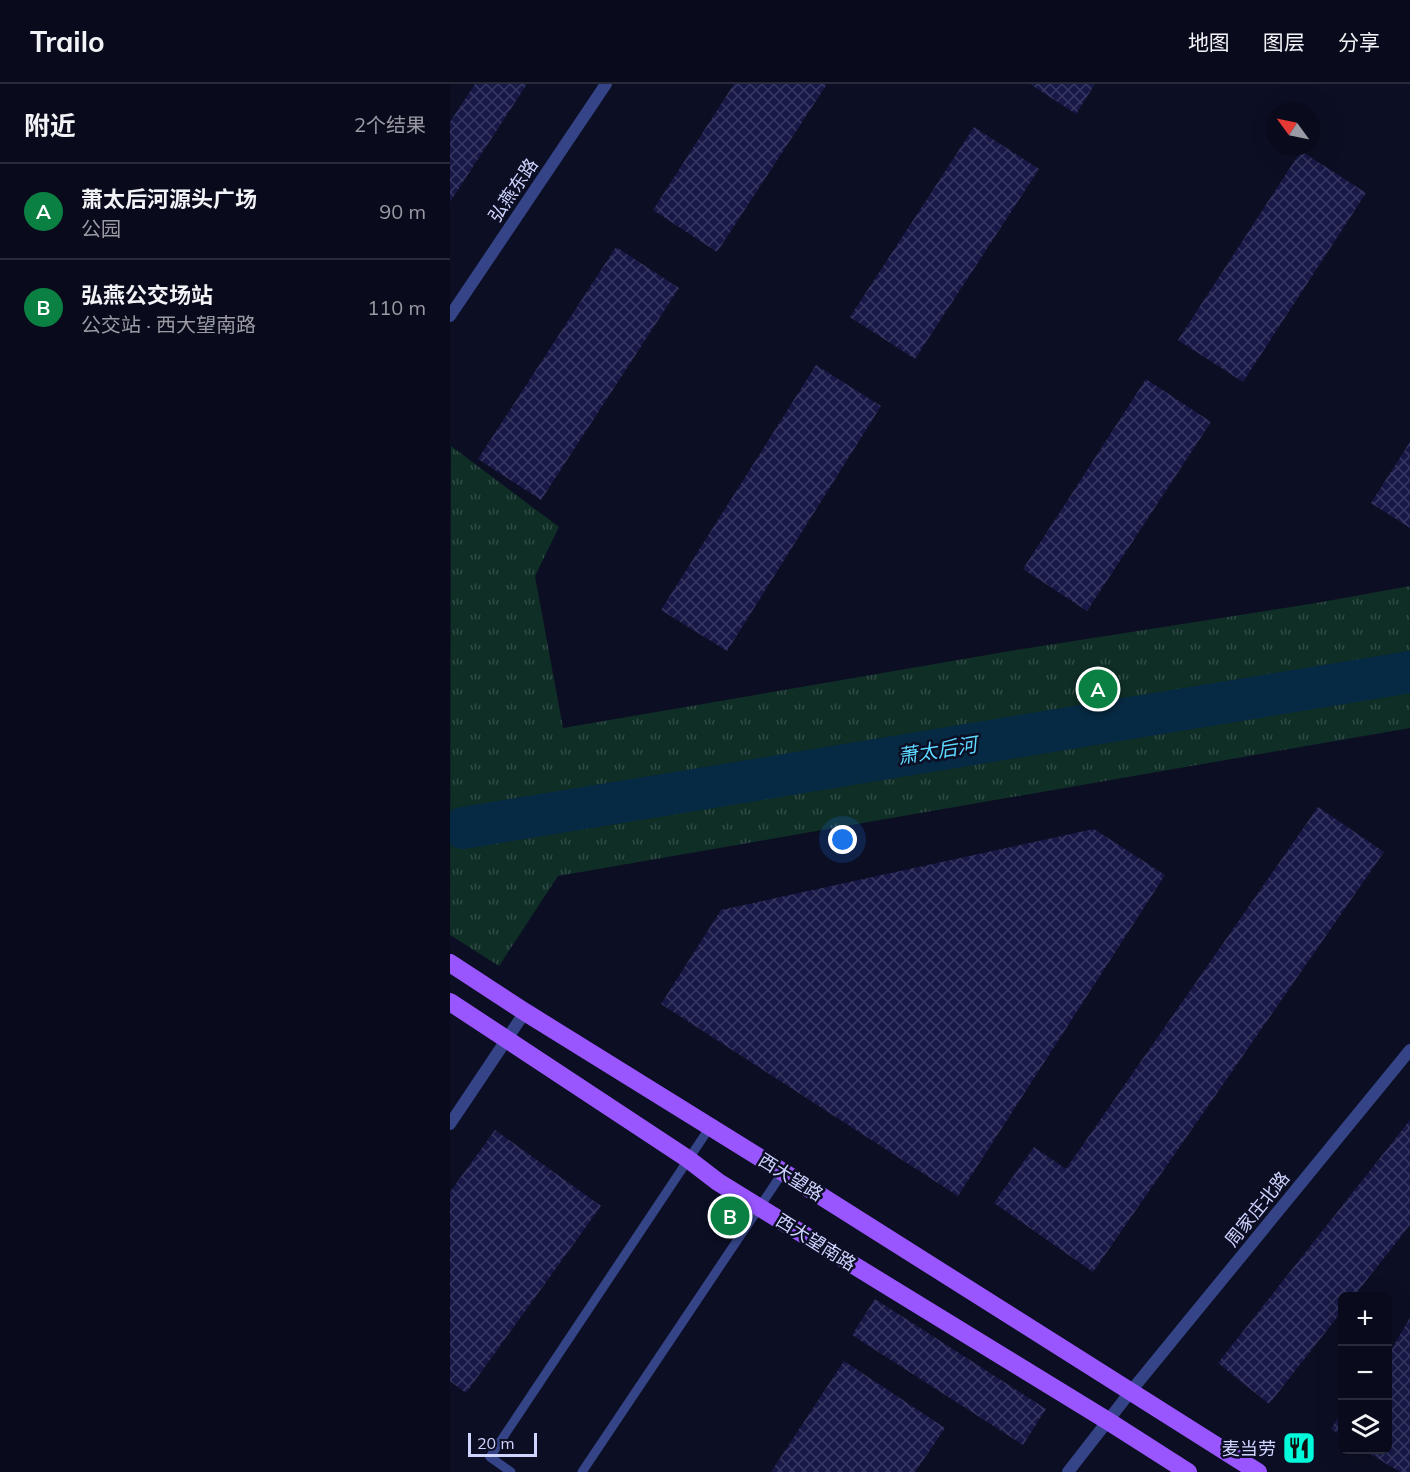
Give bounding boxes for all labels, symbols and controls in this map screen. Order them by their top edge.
text: Trailo [30,24,105,59]
text: 地图 [1188,29,1230,55]
text: 图层 [1263,29,1305,55]
text: 分享 [1338,29,1380,55]
north arrow [1266,102,1320,156]
text: 附近 [24,109,76,142]
text: 2个结果 [354,112,426,137]
street label: 弘燕东路 [483,154,543,226]
text: 萧太后河源头广场 [81,185,257,213]
text: A [36,199,51,224]
text: 90 m [379,199,426,224]
text: 公园 [81,216,121,241]
text: 弘燕公交场站 [81,281,213,309]
text: B [37,295,50,320]
text: 110 m [367,295,426,320]
text: 公交站 · 西大望南路 [81,312,256,337]
pin: A [1078,666,1118,712]
water label: 萧太后河 [896,731,982,769]
your location [828,825,857,854]
street label: 西大望路 [754,1148,828,1206]
street label: 周家庄北路 [1220,1167,1294,1251]
pin: B [710,1194,750,1238]
street label: 西大望南路 [772,1208,860,1276]
map controls [1338,1292,1392,1454]
button: + [1338,1292,1392,1346]
button: − [1338,1346,1392,1400]
button: layers [1338,1400,1392,1454]
scale bar [468,1430,537,1458]
restaurant icon: 麦当劳 [1281,1430,1317,1466]
text: 20 m [477,1433,514,1453]
place label: 麦当劳 [1222,1437,1276,1460]

